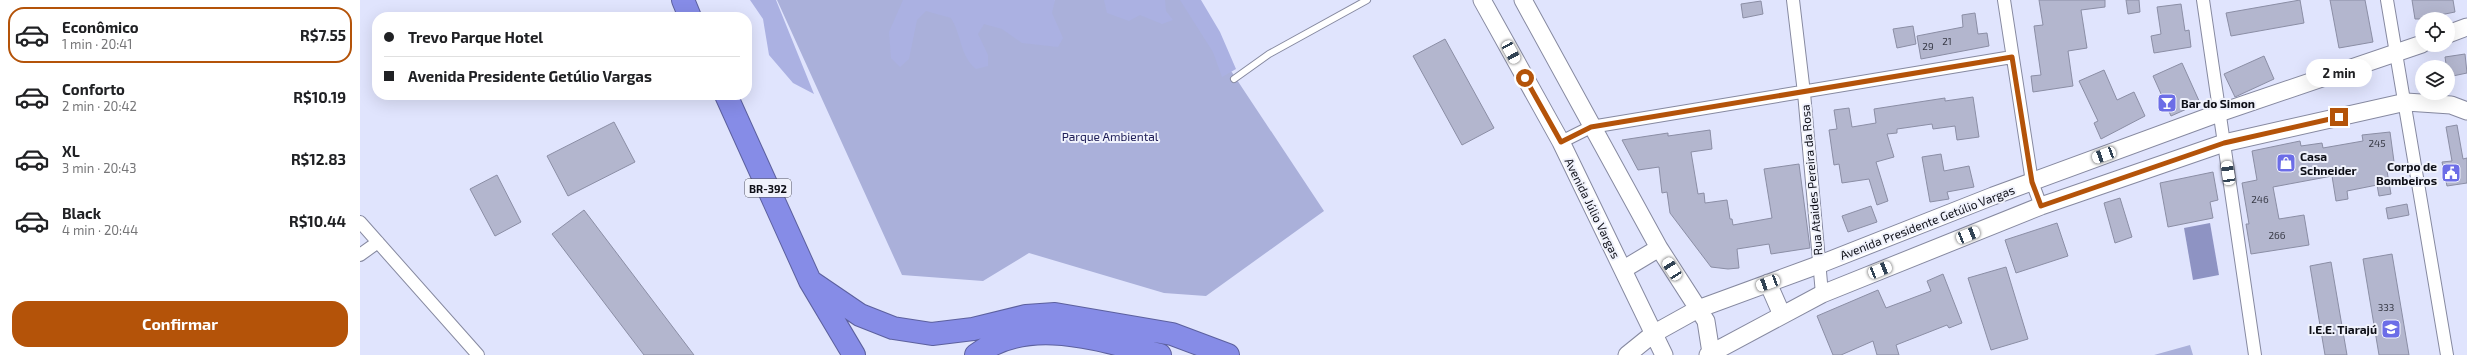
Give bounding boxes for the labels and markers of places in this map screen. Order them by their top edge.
bar icon: Bar do Simon [2156,92,2178,114]
place label: Bar do Simon [2181,96,2255,110]
place label: Casa Schneider [2300,149,2357,177]
shop icon: Casa Schneider [2275,152,2297,174]
place label: Corpo de Bombeiros [2376,159,2437,187]
public building icon: Corpo de Bombeiros [2440,162,2462,184]
school or university icon: I.E.E. Tiarajú [2380,318,2402,340]
place label: I.E.E. Tiarajú [2309,322,2377,337]

